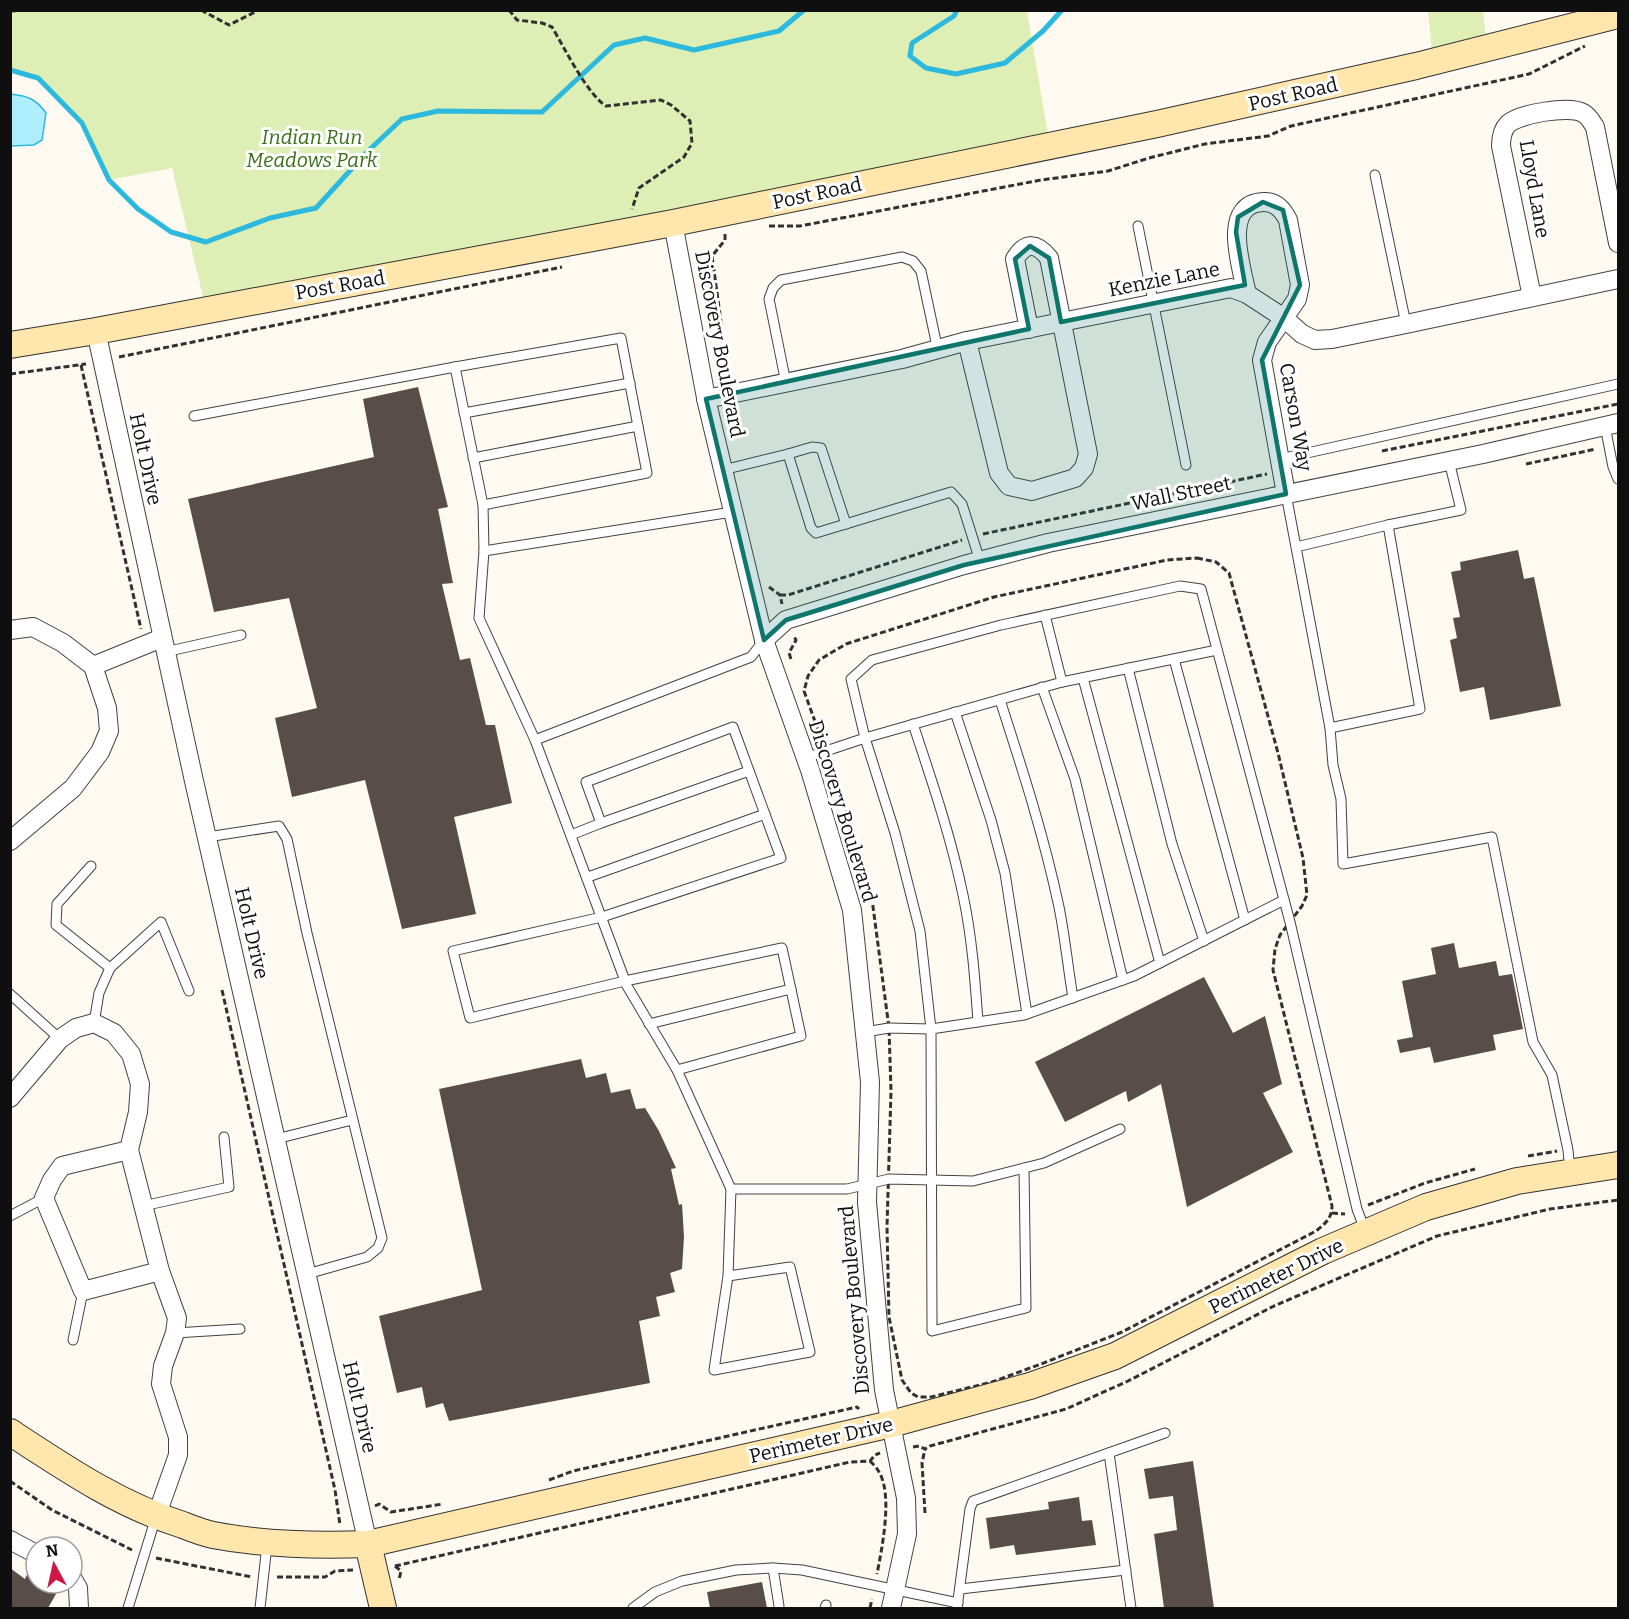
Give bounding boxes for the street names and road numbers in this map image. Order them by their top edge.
street label: Post Road [1246,72,1340,116]
street label: Lloyd Lane [1515,138,1555,240]
street label: Post Road [770,172,864,214]
street label: Discovery Boulevard [690,249,750,439]
street label: Kenzie Lane [1106,256,1222,302]
street label: Post Road [293,265,387,305]
street label: Carson Way [1275,361,1317,473]
street label: Holt Drive [125,411,167,507]
street label: Wall Street [1129,471,1233,515]
street label: Discovery Boulevard [804,717,882,905]
street label: Holt Drive [230,885,274,981]
street label: Discovery Boulevard [834,1204,874,1395]
street label: Perimeter Drive [1205,1233,1347,1319]
street label: Holt Drive [338,1359,382,1455]
street label: Perimeter Drive [747,1412,895,1468]

